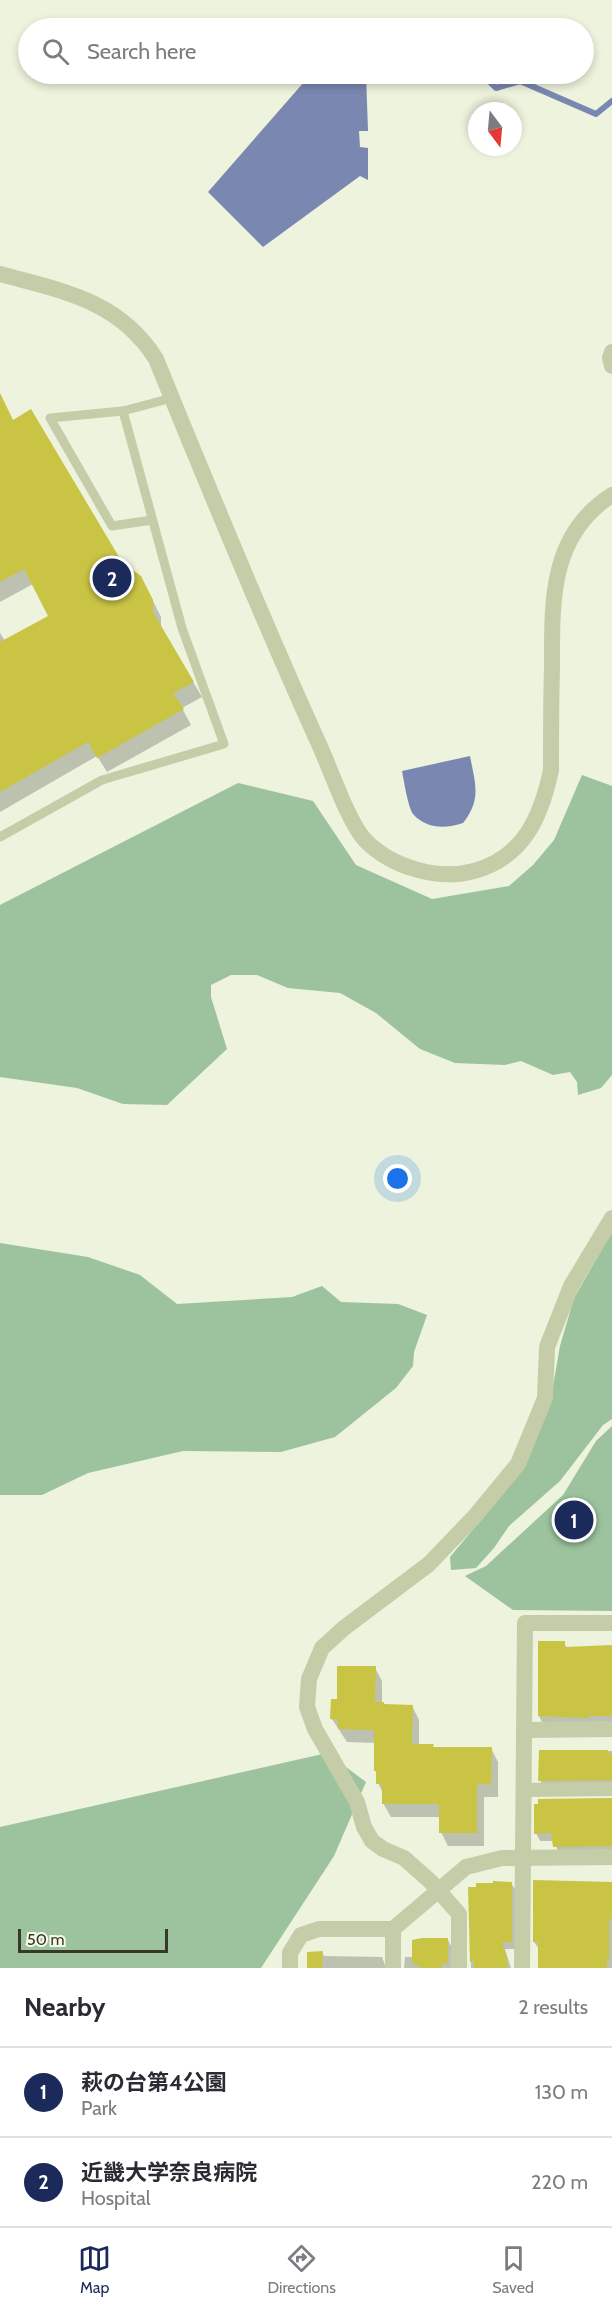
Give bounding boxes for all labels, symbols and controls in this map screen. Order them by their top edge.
search box [18,18,594,84]
icon: search [39,35,72,68]
text: Search here [87,38,196,65]
north arrow [468,102,522,156]
pin: 2 [92,556,132,600]
your location [383,1164,412,1193]
pin: 1 [554,1498,594,1543]
scale bar [18,1926,168,1954]
text: 50 m [27,1930,64,1949]
text: Nearby [24,1991,105,2023]
text: 2 results [518,1995,588,2019]
text: 萩の台第4公園 [81,2069,227,2096]
text: 1 [40,2080,47,2104]
text: 130 m [535,2080,588,2104]
text: Park [81,2096,117,2120]
text: 近畿大学奈良病院 [81,2159,257,2186]
text: 2 [38,2170,49,2194]
text: 220 m [531,2170,588,2194]
text: Hospital [81,2186,151,2210]
tab: Map [78,2242,111,2297]
tab: Directions [268,2242,336,2297]
tab: Saved [492,2242,534,2297]

